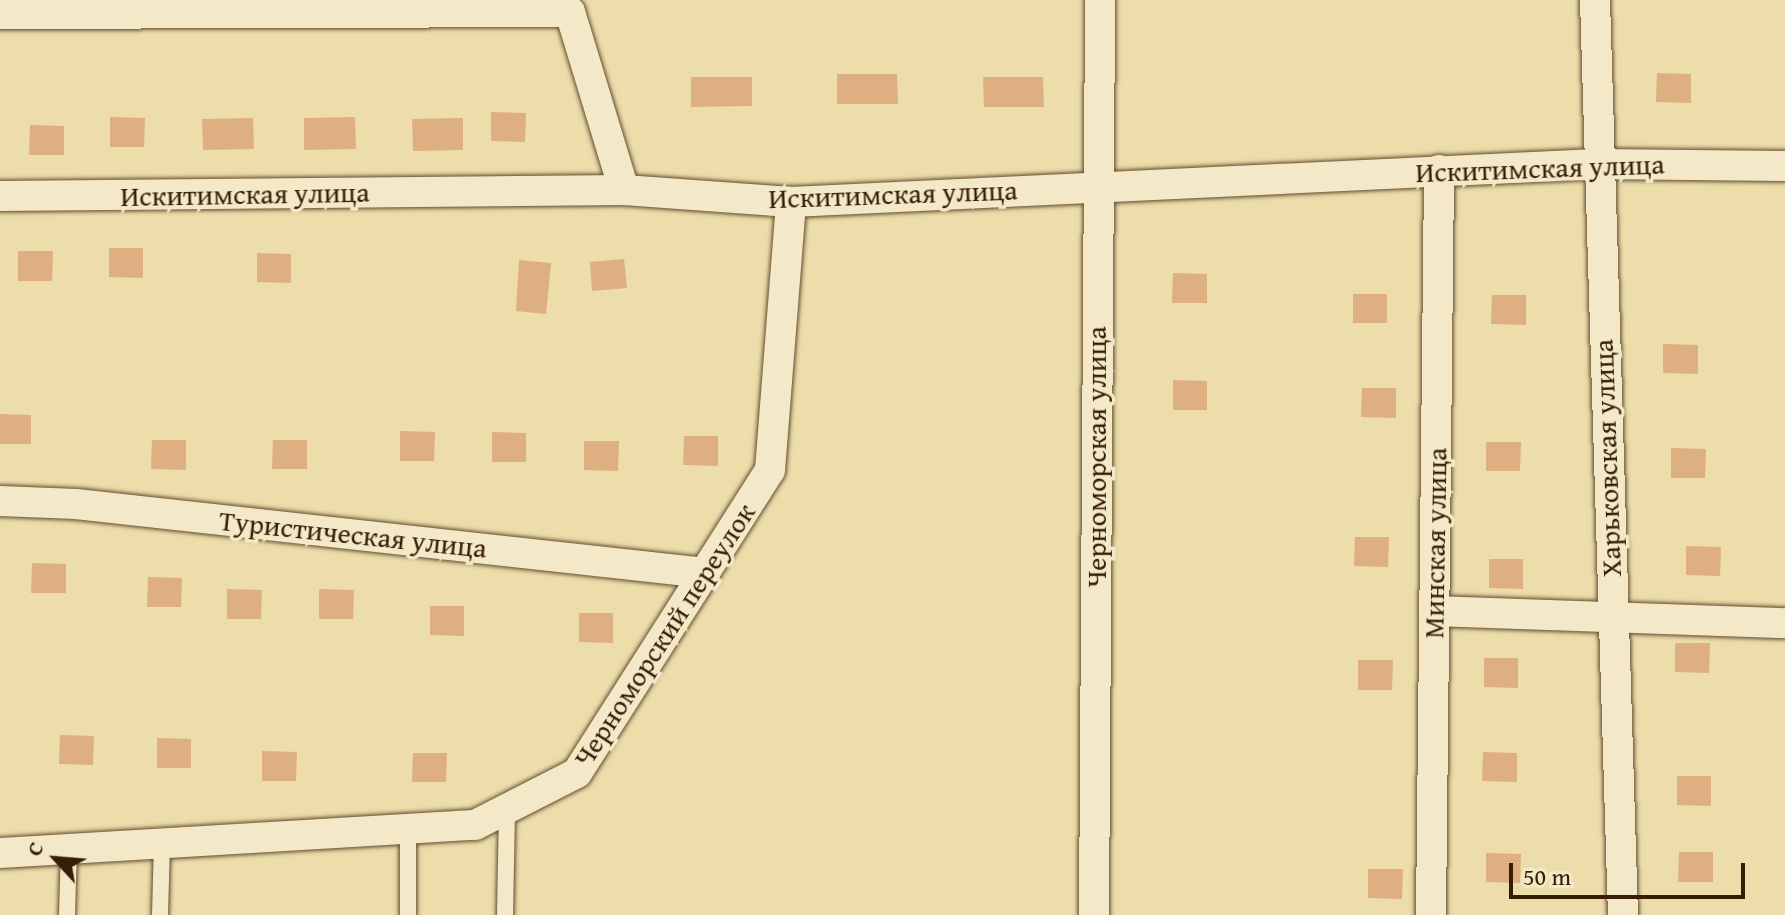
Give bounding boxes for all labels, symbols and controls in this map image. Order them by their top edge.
street label: Искитимская улица [1415,147,1665,189]
street label: Искитимская улица [768,173,1018,215]
street label: Искитимская улица [120,175,370,213]
street label: Черноморская улица [1079,326,1113,588]
street label: Харьковская улица [1586,339,1628,577]
street label: Минская улица [1417,447,1453,639]
street label: Черноморский переулок [566,497,762,773]
street label: Туристическая улица [218,503,488,565]
north arrow [16,819,96,899]
text: С [17,836,52,861]
scale bar [1513,847,1749,897]
text: 50 m [1523,859,1571,894]

